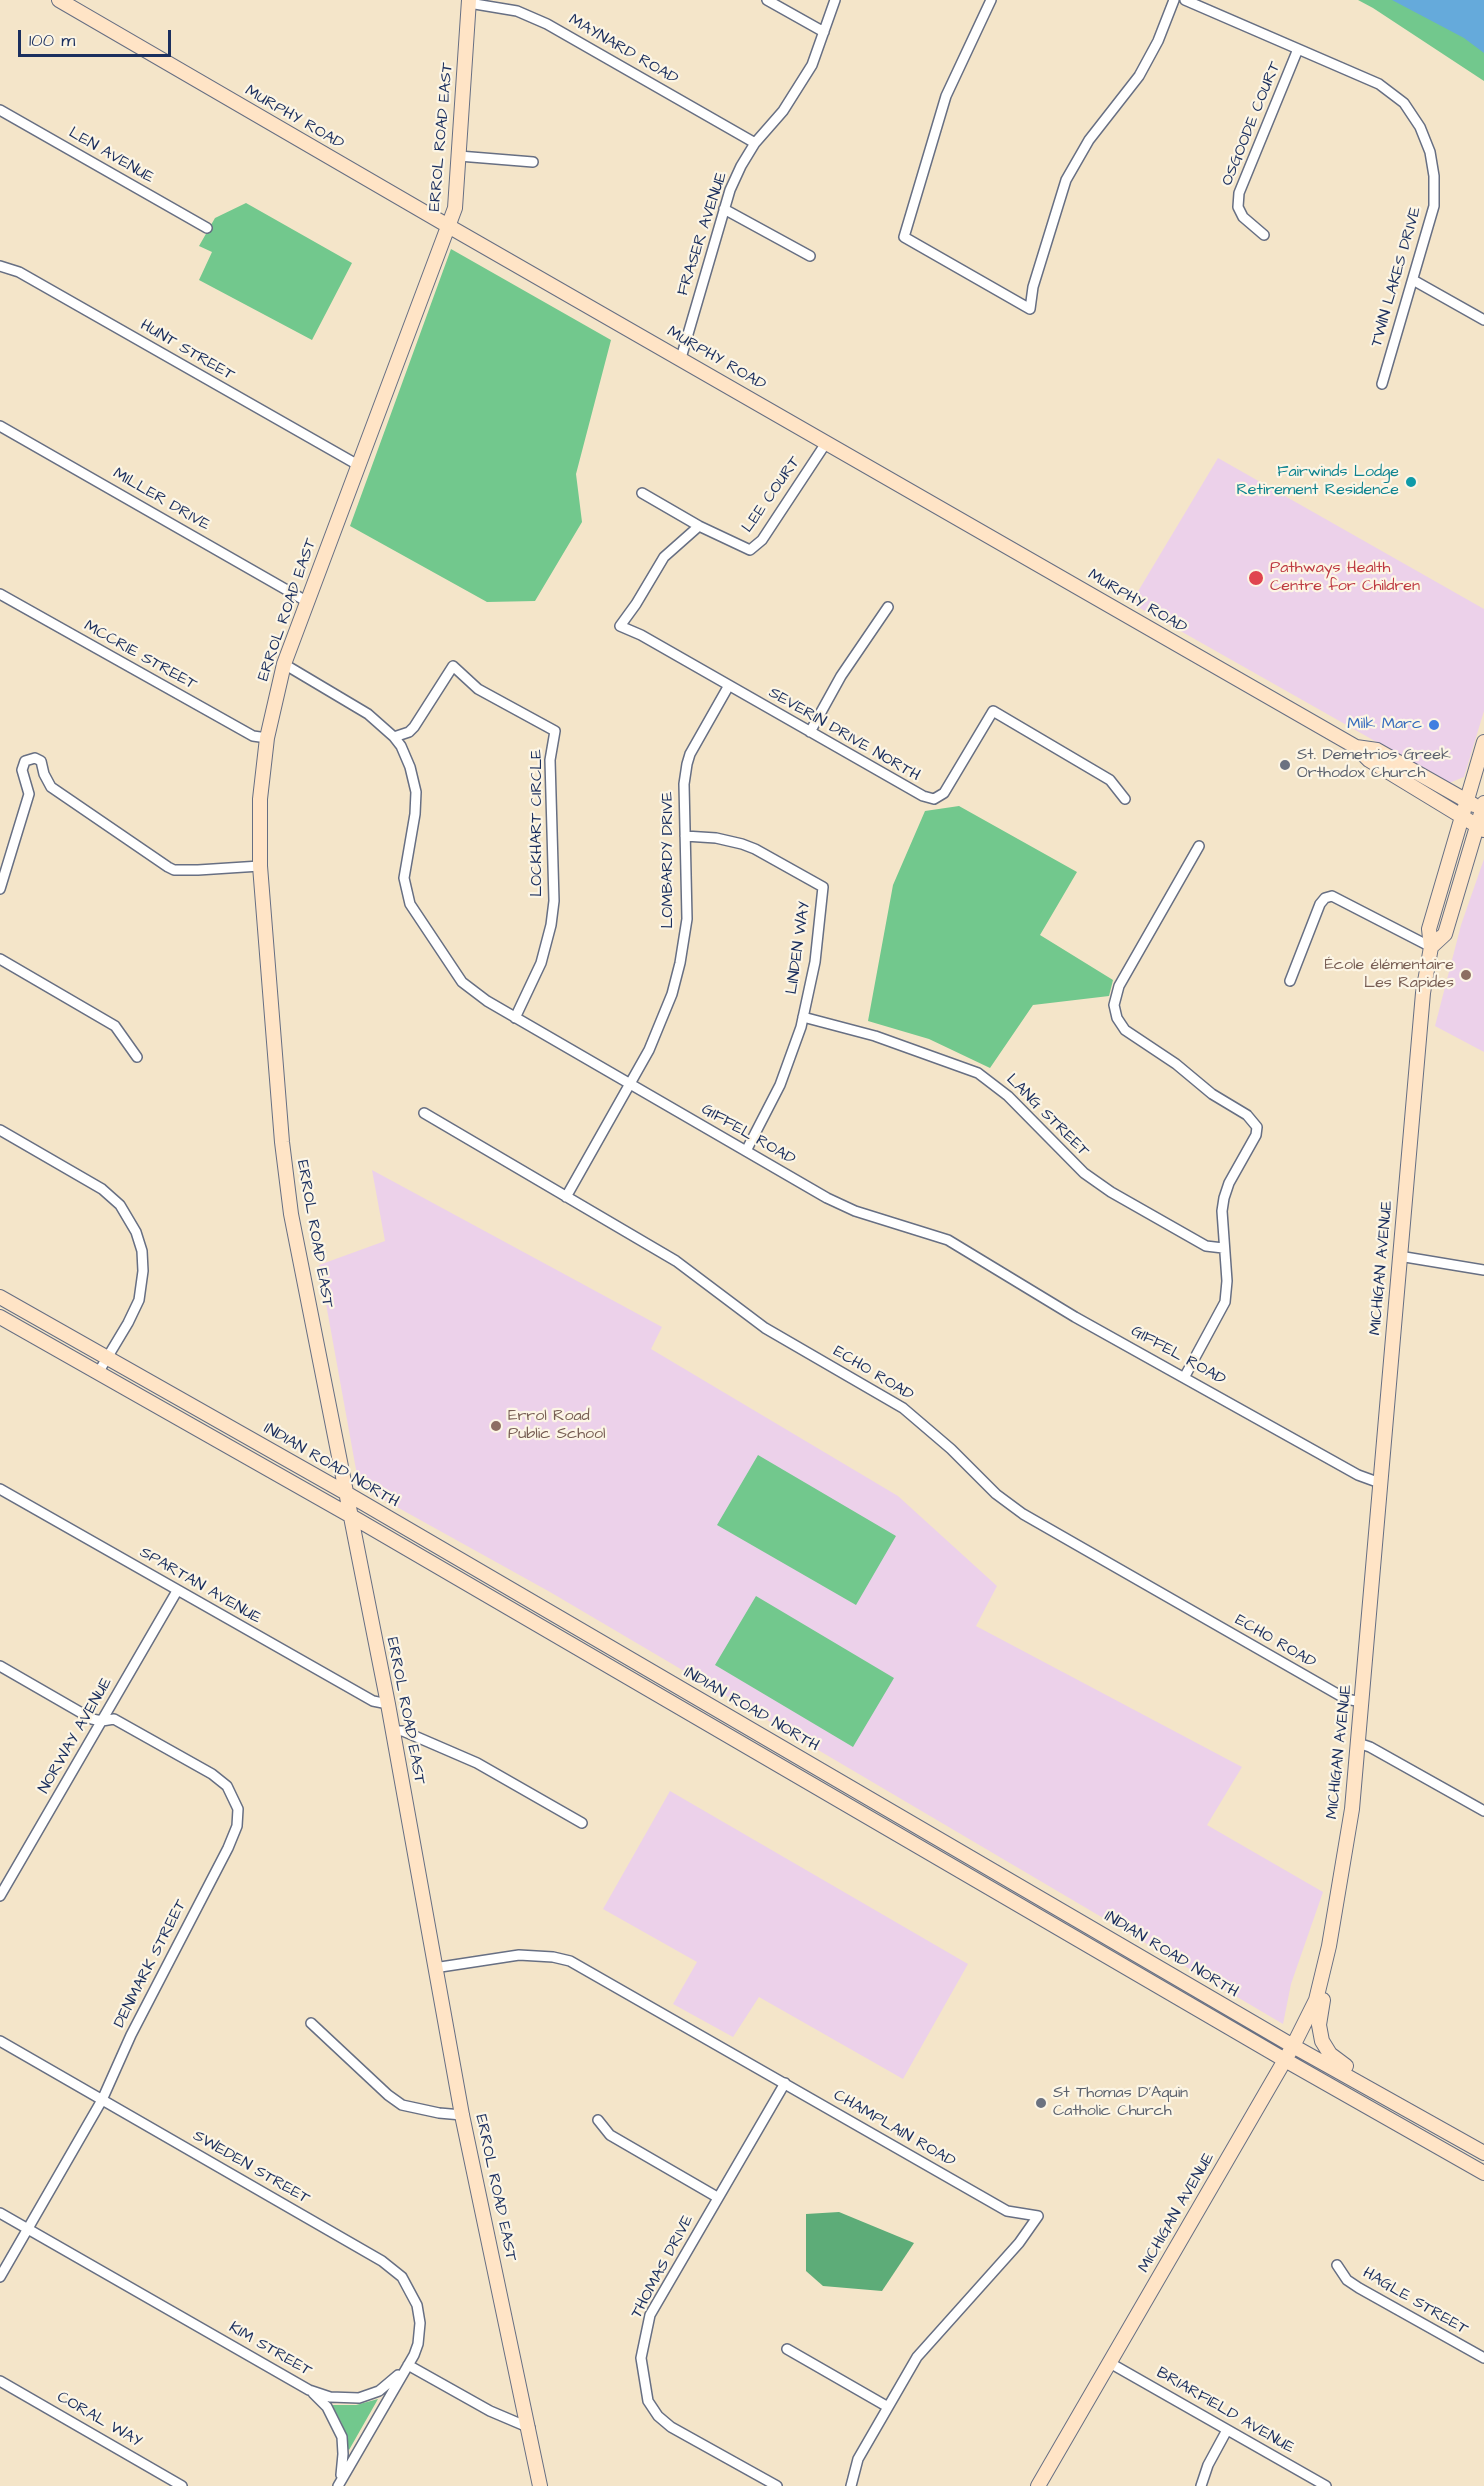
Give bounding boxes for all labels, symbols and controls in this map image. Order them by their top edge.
street label: MAYNARD ROAD [565,11,681,89]
scale bar [21,18,174,56]
text: 100 m [29,28,75,53]
street label: OSGOODE COURT [1218,59,1286,189]
street label: ERROL ROAD EAST [426,62,458,212]
street label: MURPHY ROAD [241,82,347,154]
street label: LEN AVENUE [65,124,157,188]
street label: FRASER AVENUE [674,170,732,298]
street label: TWIN LAKES DRIVE [1368,205,1426,349]
street label: HUNT STREET [136,316,238,386]
street label: MURPHY ROAD [663,323,769,395]
street label: LEE COURT [739,453,805,537]
place label: Fairwinds Lodge Retirement Residence [1236,463,1399,501]
street label: MILLER DRIVE [109,464,213,536]
marker: Fairwinds Lodge Retirement Residence [1404,475,1418,489]
street label: ERROL ROAD EAST [255,536,321,684]
place label: Pathways Health Centre for Children [1270,559,1420,597]
street label: MURPHY ROAD [1084,566,1190,638]
marker: Pathways Health Centre for Children [1247,569,1265,587]
street label: MCCRIE STREET [80,617,200,695]
street label: SEVERIN DRIVE NORTH [765,684,923,786]
place label: Milk Marc [1347,715,1422,735]
marker: Milk Marc [1427,718,1441,732]
place label: St. Demetrios Greek Orthodox Church [1297,746,1451,784]
street label: LOCKHART CIRCLE [528,749,548,897]
marker: St. Demetrios Greek Orthodox Church [1278,758,1292,772]
street label: LOMBARDY DRIVE [659,791,679,929]
street label: LINDEN WAY [783,900,815,996]
place label: École élémentaire Les Rapides [1324,956,1454,994]
marker: École élémentaire Les Rapides [1459,968,1473,982]
street label: LANG STREET [1002,1071,1092,1161]
street label: GIFFEL ROAD [698,1100,798,1170]
street label: ERROL ROAD EAST [292,1159,336,1309]
street label: MICHIGAN AVENUE [1367,1200,1397,1336]
street label: GIFFEL ROAD [1127,1322,1229,1390]
street label: ECHO ROAD [829,1343,917,1405]
place label: Errol Road Public School [508,1407,606,1445]
street label: INDIAN ROAD NORTH [260,1419,402,1513]
marker: Errol Road Public School [489,1419,503,1433]
street label: SPARTAN AVENUE [136,1543,264,1629]
street label: ECHO ROAD [1231,1611,1319,1673]
street label: ERROL ROAD EAST [381,1636,429,1786]
street label: INDIAN ROAD NORTH [680,1663,822,1757]
street label: NORWAY AVENUE [35,1675,117,1797]
street label: MICHIGAN AVENUE [1323,1684,1357,1820]
street label: DENMARK STREET [110,1897,192,2031]
street label: INDIAN ROAD NORTH [1101,1907,1241,2003]
place label: St Thomas D'Aquin Catholic Church [1053,2084,1188,2122]
street label: CHAMPLAIN ROAD [830,2086,958,2172]
marker: St Thomas D'Aquin Catholic Church [1034,2096,1048,2110]
street label: ERROL ROAD EAST [470,2113,520,2263]
street label: SWEDEN STREET [189,2127,313,2209]
street label: MICHIGAN AVENUE [1135,2150,1219,2276]
street label: THOMAS DRIVE [628,2212,698,2322]
street label: HAGLE STREET [1359,2264,1471,2340]
street label: KIM STREET [225,2319,315,2381]
street label: BRIARFIELD AVENUE [1153,2364,1297,2458]
street label: CORAL WAY [53,2388,145,2452]

